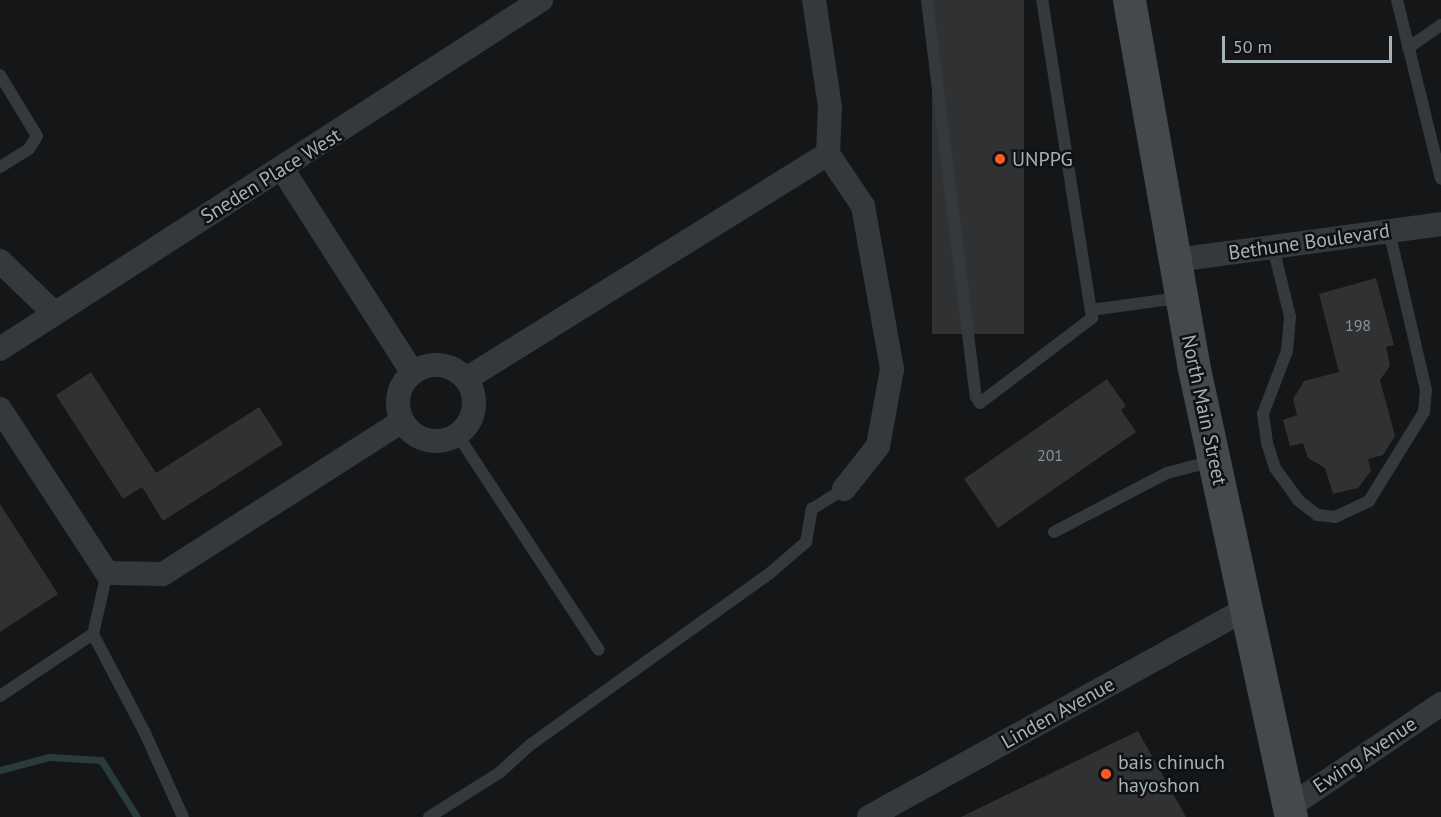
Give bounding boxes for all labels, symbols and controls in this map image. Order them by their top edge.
scale bar [1225,24,1394,62]
text: 50 m [1233,35,1272,58]
street label: Sneden Place West [196,123,346,229]
place label: UNPPG [1012,147,1073,171]
marker: UNPPG [993,152,1007,166]
street label: Bethune Boulevard [1227,219,1391,265]
house number: 198 [1345,315,1371,335]
street label: North Main Street [1176,333,1232,487]
house number: 201 [1037,445,1063,465]
street label: Linden Avenue [997,672,1119,754]
street label: Ewing Avenue [1308,711,1422,799]
place label: bais chinuch hayoshon [1118,750,1225,797]
marker: bais chinuch hayoshon [1099,767,1113,781]

